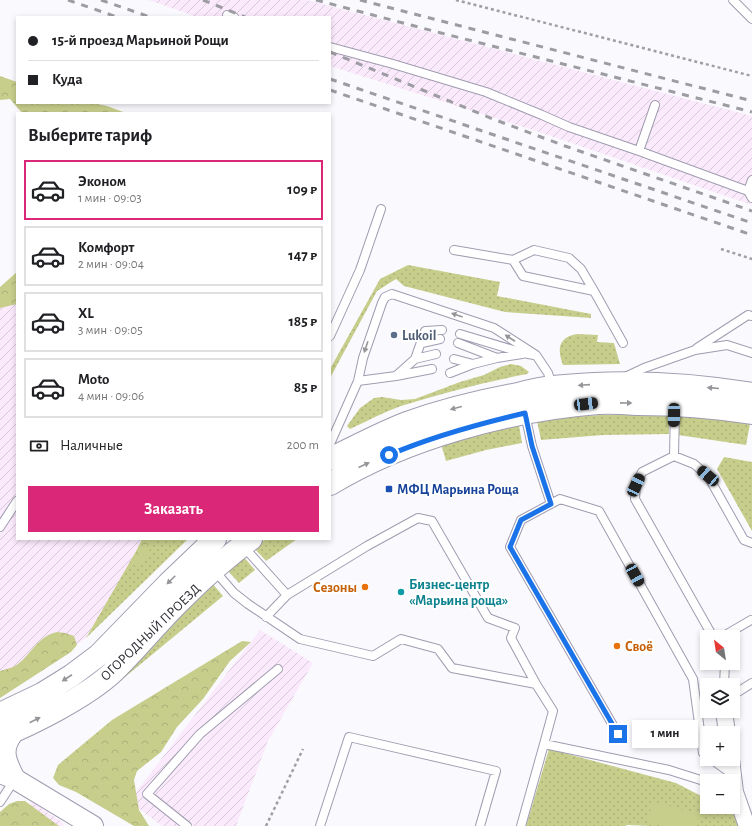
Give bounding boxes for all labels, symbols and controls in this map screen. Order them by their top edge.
text: 15-й проезд Марьиной Рощи [52,33,229,48]
text: Куда [52,72,83,87]
text: Выберите тариф [28,127,152,145]
icon: car [30,172,66,208]
text: Эконом [78,174,126,189]
text: 109 ₽ [287,182,317,197]
text: 1 мин · 09:03 [78,192,142,205]
icon: car [30,238,66,274]
text: Комфорт [78,240,134,255]
text: 147 ₽ [288,248,317,263]
text: 2 мин · 09:04 [78,258,144,271]
icon: car [30,304,66,340]
text: XL [78,306,94,321]
one-way arrow [451,312,463,318]
text: 185 ₽ [288,314,317,329]
text: 3 мин · 09:05 [78,324,143,337]
place label: Lukoil [402,329,436,343]
marker: Lukoil [389,330,399,340]
one-way arrow [505,334,515,342]
one-way arrow [363,342,369,354]
icon: car [30,370,66,406]
text: Moto [78,372,110,387]
text: 85 ₽ [294,380,317,395]
one-way arrow [578,381,590,388]
one-way arrow [707,385,720,392]
text: 4 мин · 09:06 [78,390,144,403]
car [573,397,599,411]
one-way arrow [620,400,632,407]
car [668,403,680,427]
one-way arrow [450,405,462,411]
icon: cash [28,435,50,457]
text: Наличные [60,438,123,453]
text: 200 m [287,439,319,452]
route start [380,446,398,464]
one-way arrow [359,462,371,468]
car [695,464,721,488]
car [625,472,647,498]
place label: МФЦ Марьина Роща [397,483,519,497]
marker: МФЦ Марьина Роща [384,484,394,494]
button: Заказать [28,486,319,532]
car [624,562,646,588]
one-way arrow [166,575,176,585]
place label: Бизнес-центр «Марьина роща» [409,578,508,608]
street label: ОГОРОДНЫЙ ПРОЕЗД [97,581,203,684]
place label: Сезоны [313,581,357,595]
marker: Сезоны [360,582,370,592]
marker: Бизнес-центр «Марьина роща» [396,587,406,597]
north arrow [700,630,740,670]
map controls [700,630,740,814]
place label: Своё [625,640,653,654]
marker: Своё [612,641,622,651]
one-way arrow [62,674,72,682]
button: layers [700,678,740,718]
one-way arrow [30,717,41,723]
callout: 1 мин [632,720,698,748]
route end [609,725,627,743]
button: + [700,726,740,766]
text: 1 мин [651,727,680,740]
button: − [700,774,740,814]

